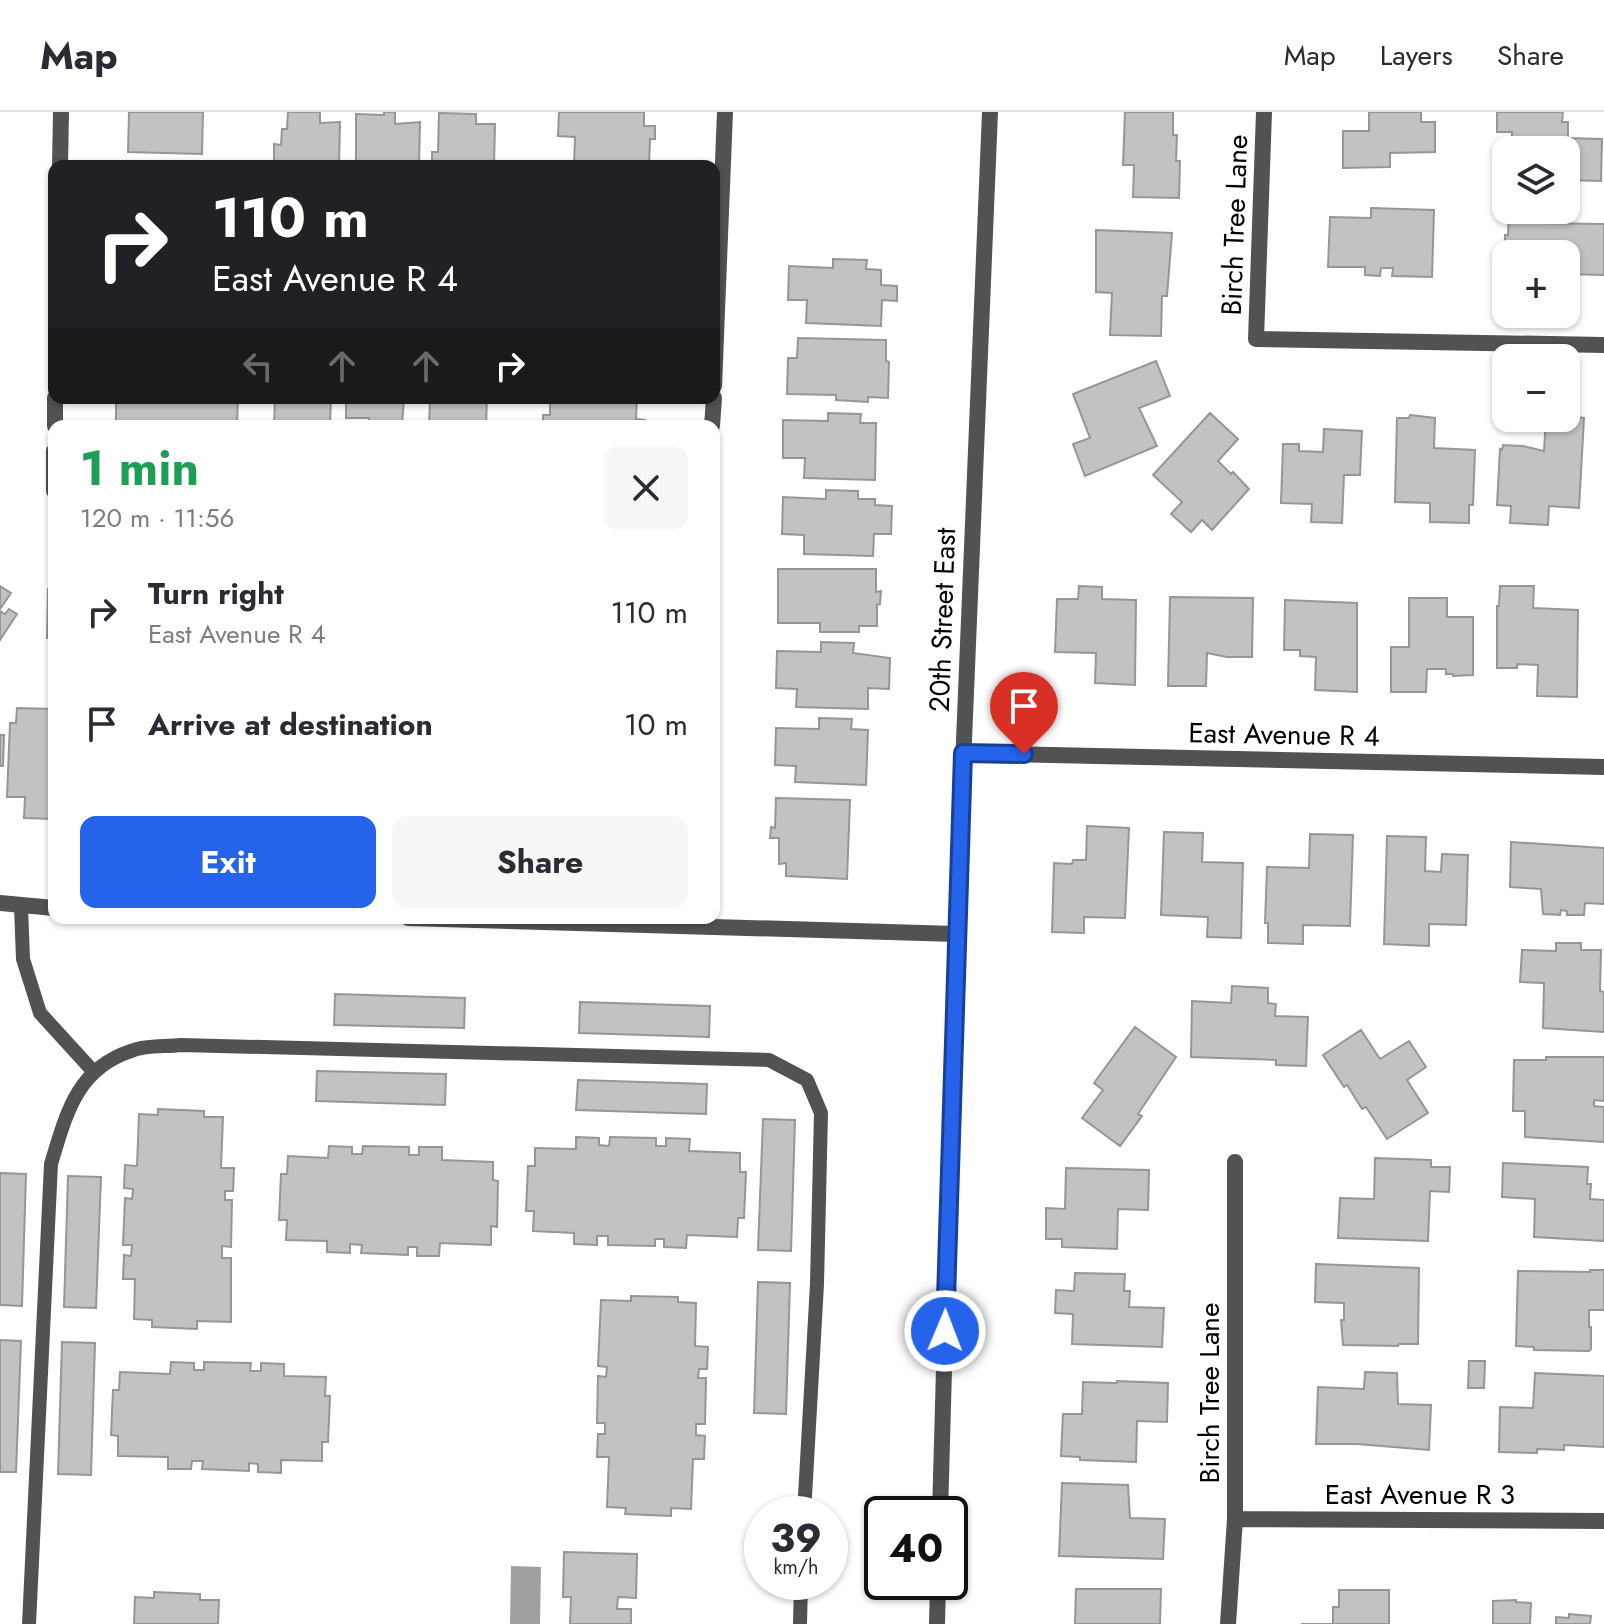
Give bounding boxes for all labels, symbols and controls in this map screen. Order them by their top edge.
text: Map [40,28,118,83]
text: Map [1284,35,1336,76]
text: Layers [1380,35,1453,76]
text: Share [1497,35,1564,76]
street label: Birch Tree Lane [1211,134,1258,316]
map controls [1492,136,1580,432]
button: layers [1492,136,1580,224]
text: 110 m [212,177,369,258]
icon: right [80,192,184,296]
button: + [1492,240,1580,328]
text: East Avenue R 4 [212,252,458,304]
icon: left [236,344,280,388]
icon: ahead [320,344,364,388]
icon: ahead [404,344,448,388]
icon: right [488,344,532,388]
button: − [1492,344,1580,432]
text: 1 min [80,434,199,503]
button: close [604,446,688,530]
text: 120 m · 11:56 [80,499,234,537]
street label: 20th Street East [919,527,966,713]
text: Turn right [148,572,284,615]
icon: right [80,590,124,634]
text: 110 m [611,591,688,634]
text: East Avenue R 4 [148,615,326,653]
pin [990,672,1058,754]
icon: arrive [1002,684,1046,728]
icon: arrive [80,702,124,746]
text: Arrive at destination [148,703,433,746]
text: 10 m [624,703,688,746]
street label: East Avenue R 4 [1188,712,1380,757]
button: Exit [80,816,376,908]
button: Share [392,816,688,908]
position arrow [903,1289,987,1373]
street label: Birch Tree Lane [1189,1303,1230,1483]
street label: East Avenue R 3 [1325,1474,1515,1515]
speed limit sign: 40 [864,1496,968,1600]
text: 39 [770,1509,822,1567]
text: km/h [773,1553,819,1582]

